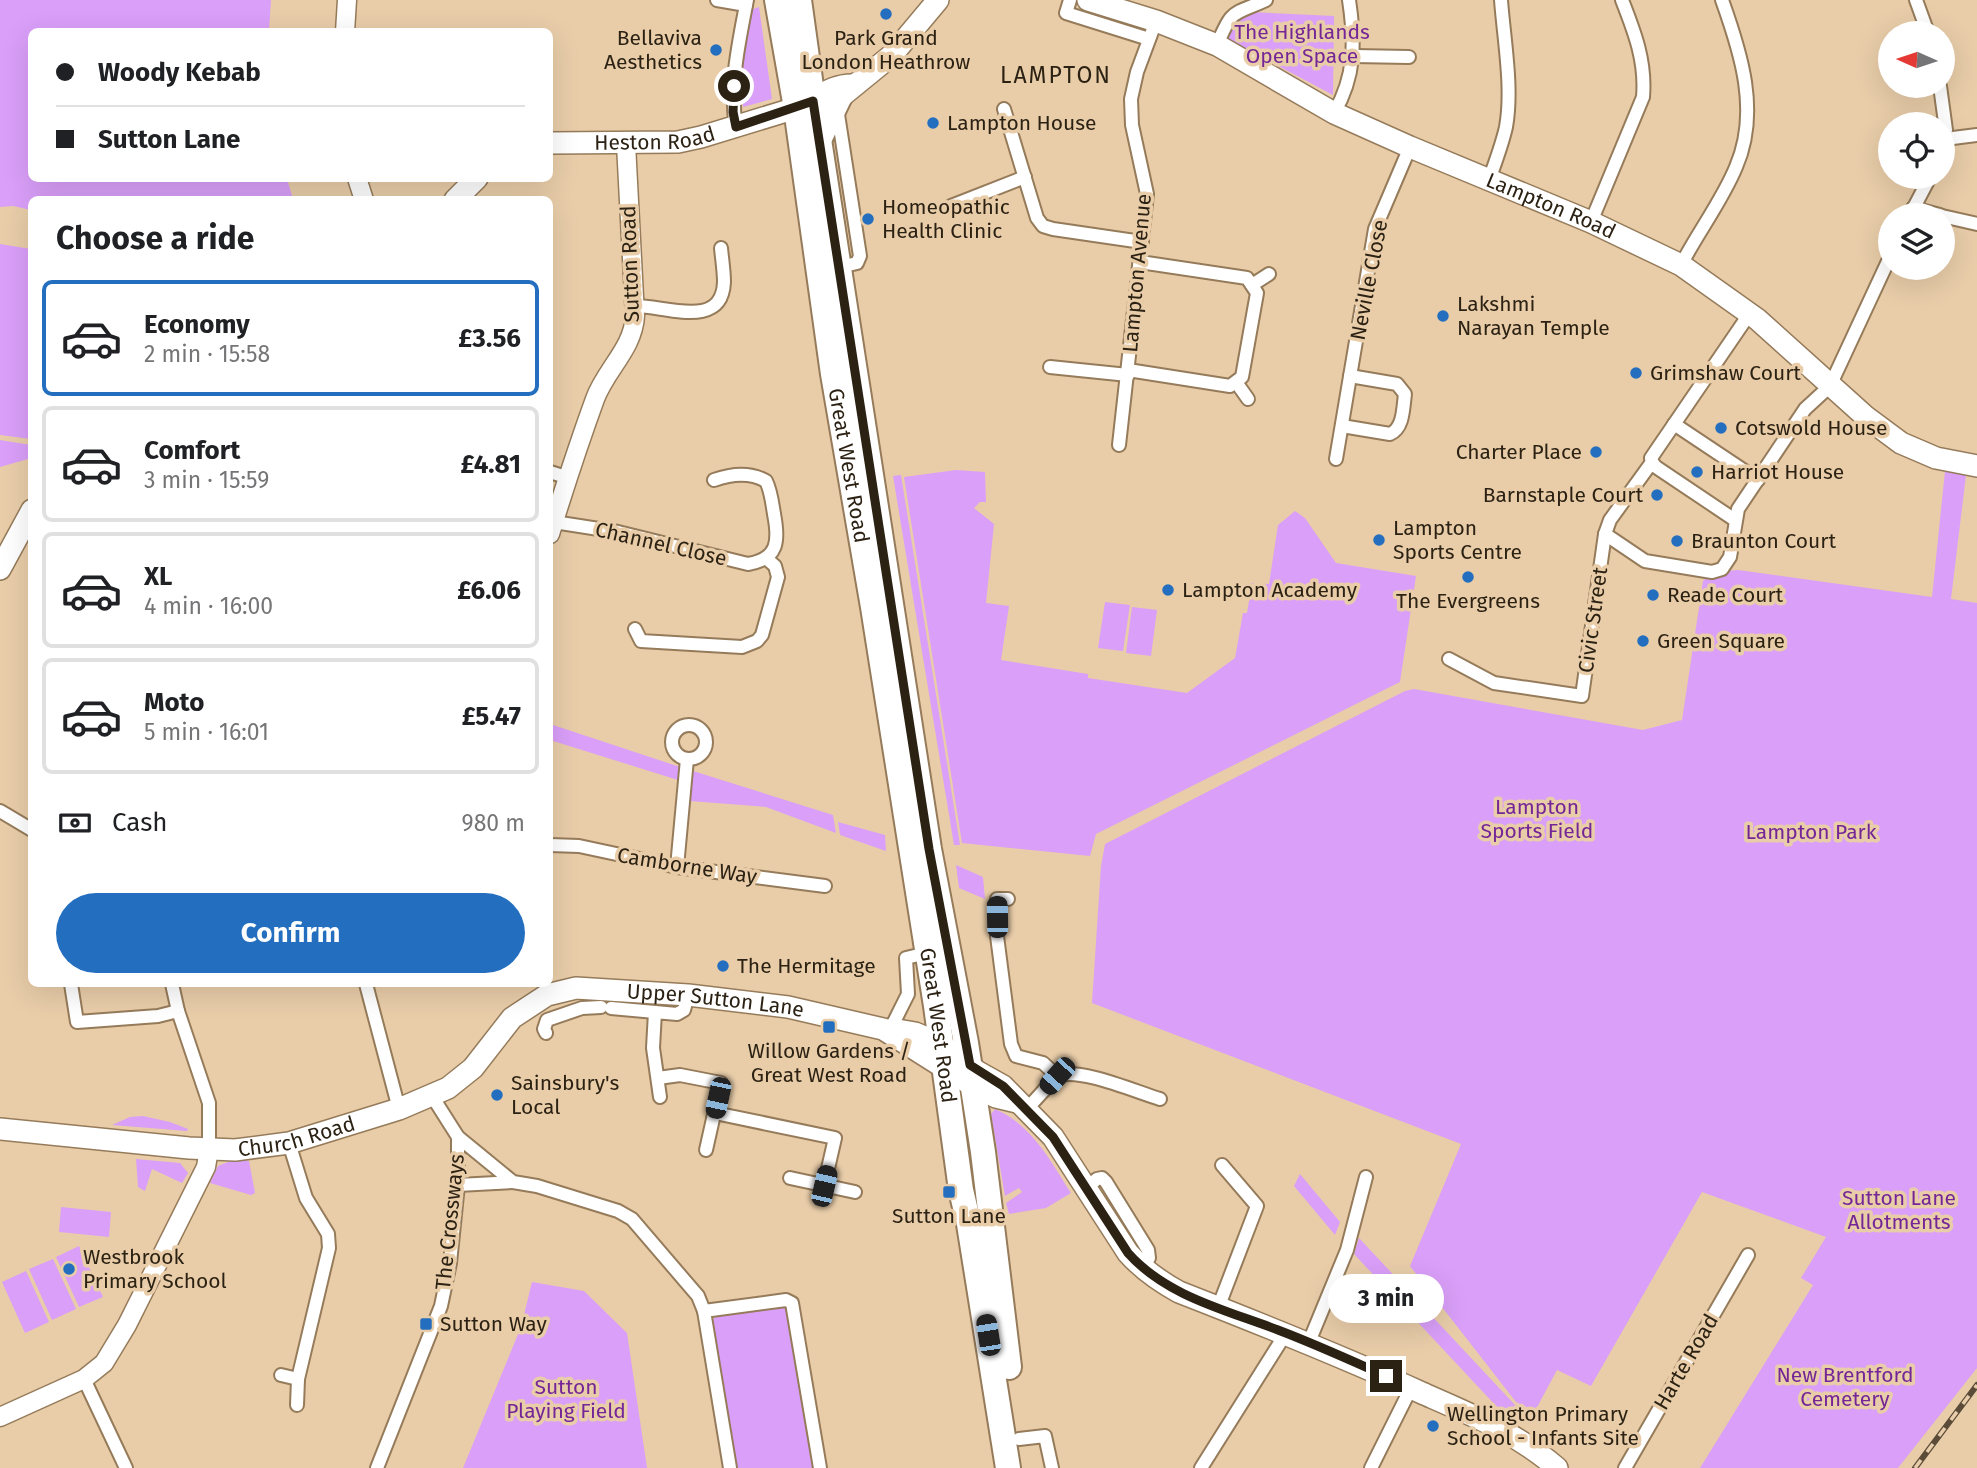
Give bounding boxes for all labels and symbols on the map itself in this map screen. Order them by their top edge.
marker: Park Grand London Heathrow [878,6,894,22]
park label: The Highlands Open Space [1234,19,1370,69]
north arrow [1878,21,1955,98]
place label: Bellaviva Aesthetics [604,25,702,75]
place label: Park Grand London Heathrow [802,25,970,75]
marker: Bellaviva Aesthetics [708,42,724,58]
district label: LAMPTON [1000,61,1112,89]
route start [718,70,750,102]
place label: Lampton House [947,110,1097,136]
marker: Lampton House [925,115,941,131]
street label: Heston Road [594,120,718,156]
street label: Lampton Road [1482,167,1620,245]
street label: Lampton Avenue [1117,193,1157,353]
place label: Homeopathic Health Clinic [882,194,1010,244]
street label: Sutton Road [615,205,645,323]
marker: Homeopathic Health Clinic [860,211,876,227]
street label: Neville Close [1345,217,1393,343]
place label: Lakshmi Narayan Temple [1457,291,1610,341]
marker: Lakshmi Narayan Temple [1435,308,1451,324]
place label: Grimshaw Court [1650,360,1801,386]
marker: Grimshaw Court [1628,365,1644,381]
street label: Great West Road [823,386,875,545]
place label: Cotswold House [1735,415,1887,441]
marker: Cotswold House [1713,420,1729,436]
place label: Charter Place [1456,439,1582,465]
marker: Charter Place [1588,444,1604,460]
place label: Harriot House [1711,459,1844,485]
marker: Harriot House [1689,464,1705,480]
place label: Barnstaple Court [1483,482,1643,508]
marker: Barnstaple Court [1649,487,1665,503]
place label: Lampton Sports Centre [1393,515,1522,565]
street label: Channel Close [593,516,729,572]
place label: Braunton Court [1691,528,1836,554]
marker: Lampton Sports Centre [1371,532,1387,548]
marker: Braunton Court [1669,533,1685,549]
street label: Civic Street [1573,565,1613,675]
marker: The Evergreens [1460,569,1476,585]
place label: Lampton Academy [1182,577,1358,603]
marker: Lampton Academy [1160,582,1176,598]
place label: Reade Court [1667,582,1784,608]
marker: Reade Court [1645,587,1661,603]
place label: The Evergreens [1396,588,1540,614]
place label: Green Square [1657,628,1785,654]
marker: Green Square [1635,633,1651,649]
park label: Lampton Sports Field [1481,794,1593,844]
park label: Lampton Park [1746,819,1877,845]
street label: Camborne Way [615,842,759,890]
car [987,896,1008,938]
street label: Great West Road [914,946,962,1105]
place label: The Hermitage [737,953,876,979]
marker: The Hermitage [715,958,731,974]
street label: Upper Sutton Lane [626,978,807,1023]
marker: Willow Gardens / Great West Road [821,1019,837,1035]
place label: Willow Gardens / Great West Road [747,1038,911,1088]
car [1036,1053,1079,1099]
place label: Sainsbury's Local [511,1070,619,1120]
car [704,1075,733,1121]
marker: Sainsbury's Local [489,1087,505,1103]
street label: Church Road [236,1110,358,1163]
street label: The Crossways [430,1153,470,1291]
car [810,1163,839,1209]
marker: Sutton Lane [941,1184,957,1200]
park label: Sutton Lane Allotments [1842,1185,1956,1235]
place label: Sutton Lane [892,1203,1006,1229]
place label: Westbrook Primary School [83,1244,227,1294]
marker: Westbrook Primary School [61,1261,77,1277]
callout: 3 min [1328,1274,1444,1324]
street label: Harte Road [1648,1309,1724,1415]
place label: Sutton Way [440,1311,547,1337]
car [975,1313,1002,1357]
marker: Sutton Way [418,1316,434,1332]
route end [1370,1360,1402,1392]
park label: New Brentford Cemetery [1776,1362,1914,1412]
park label: Sutton Playing Field [506,1374,626,1424]
place label: Wellington Primary School - Infants Site [1447,1401,1639,1451]
marker: Wellington Primary School - Infants Site [1425,1418,1441,1434]

